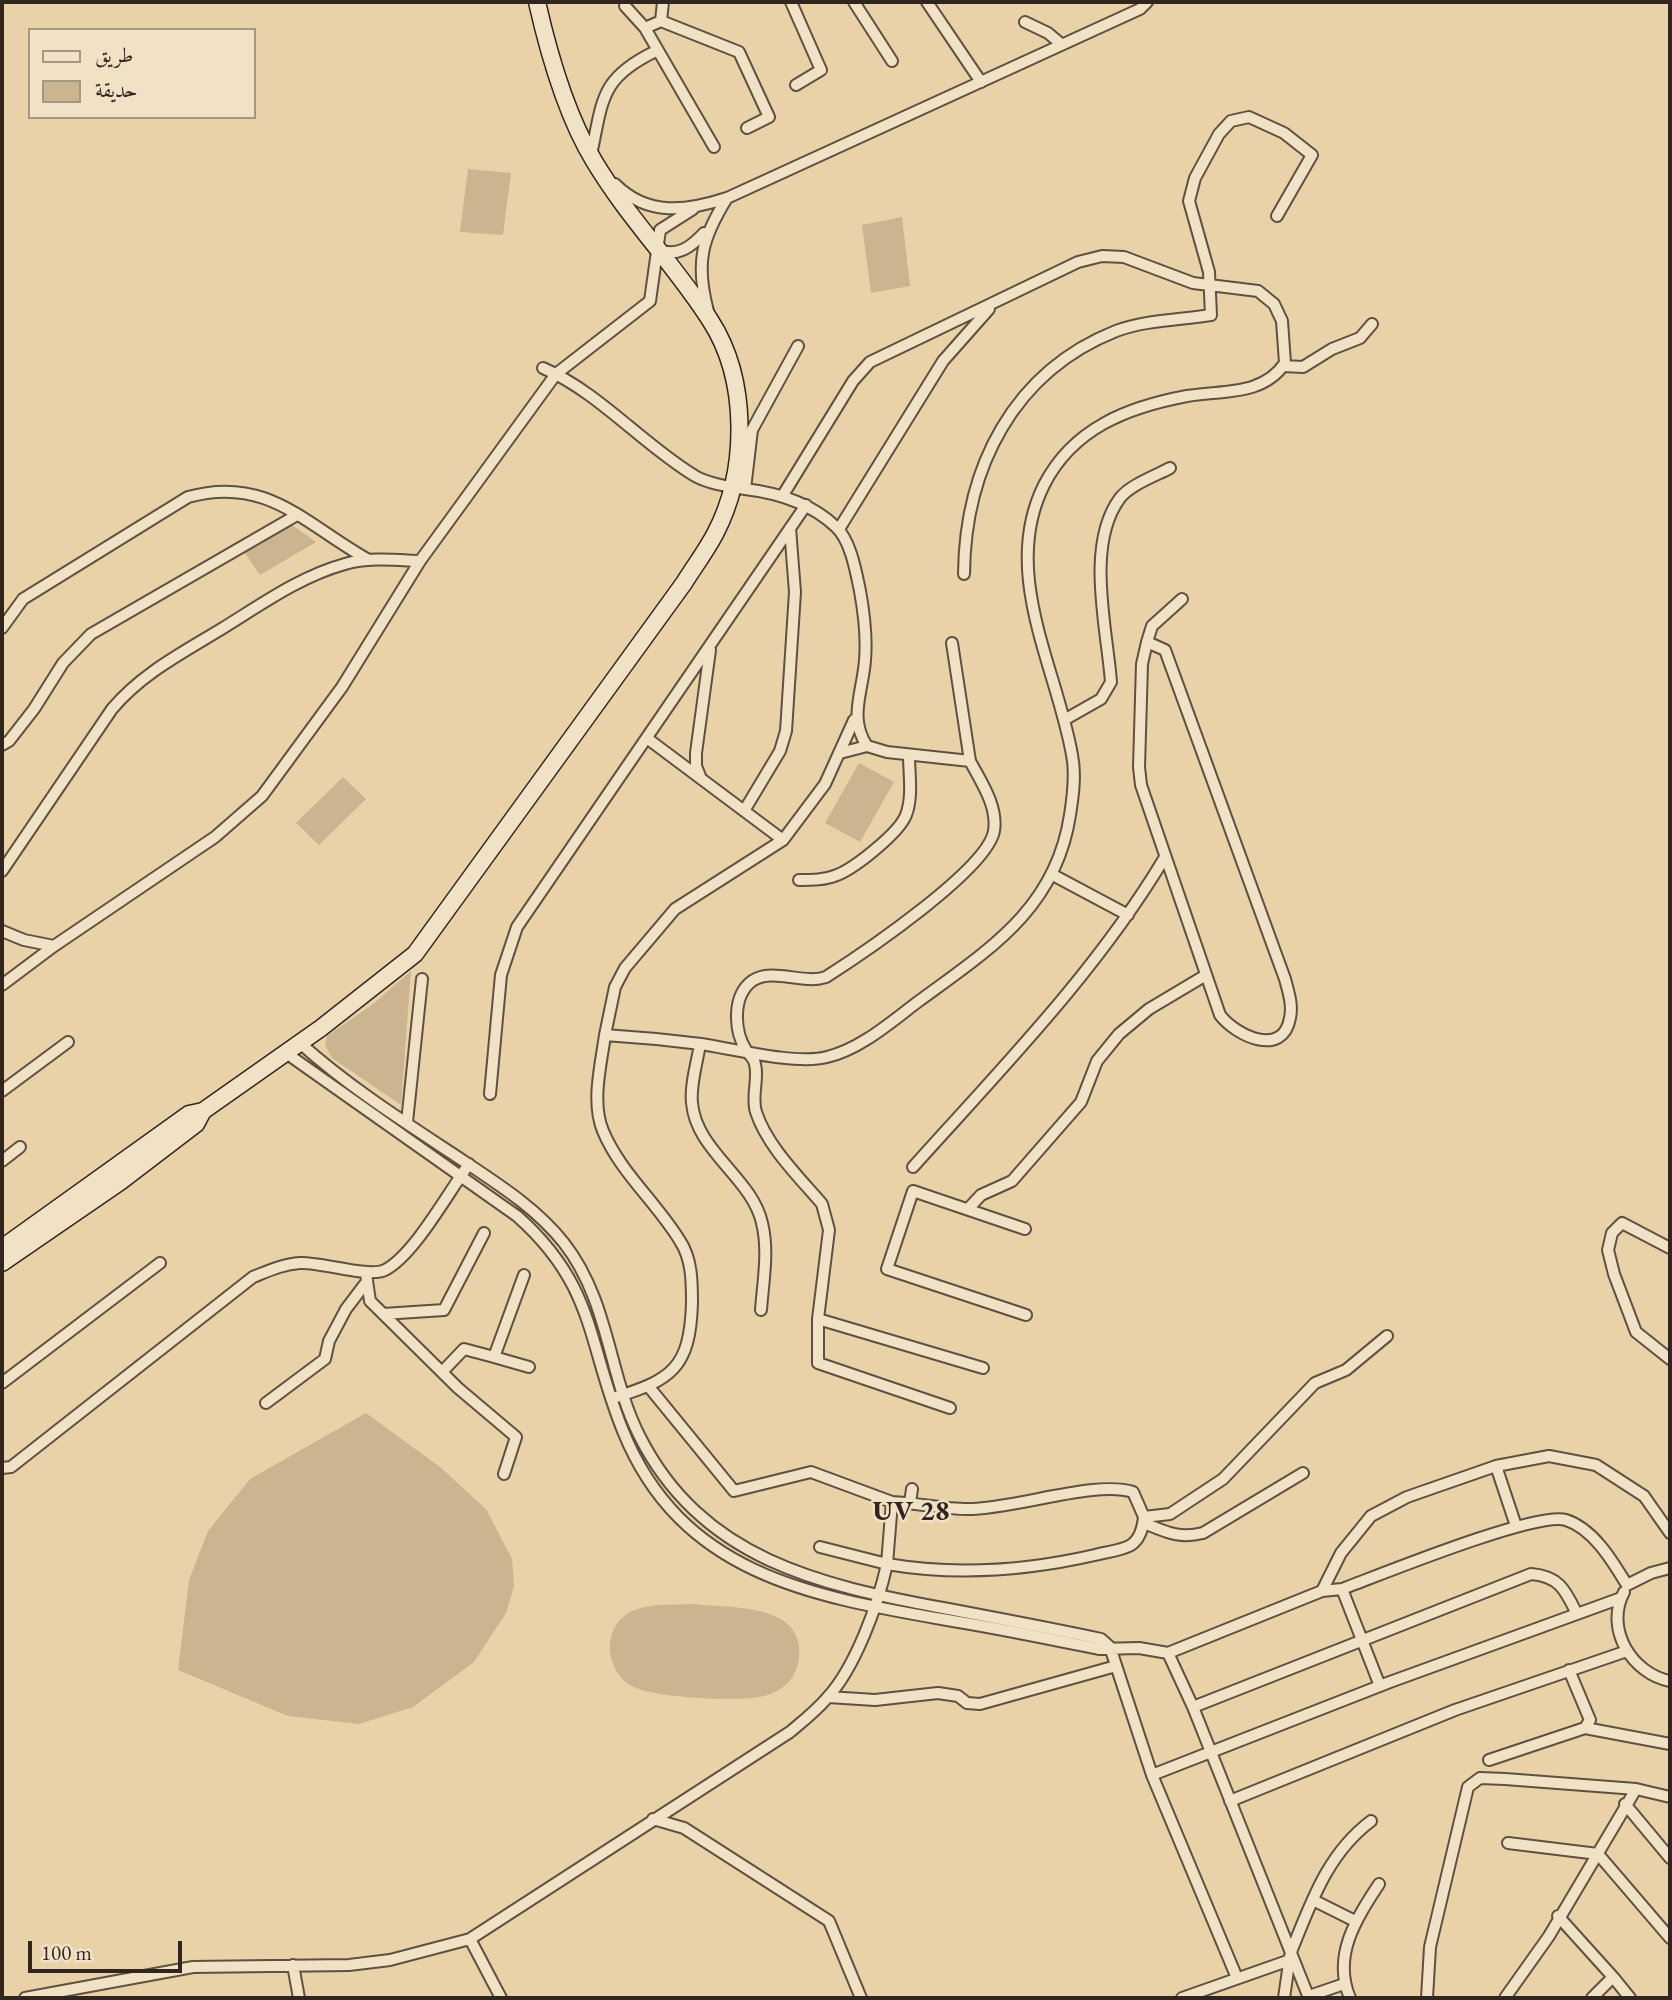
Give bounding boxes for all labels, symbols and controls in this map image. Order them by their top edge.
legend [28,28,256,119]
text: طريق [95,41,133,68]
text: حديقة [95,76,138,103]
district label: UV 28 [873,1495,949,1529]
scale bar [32,1926,186,1970]
text: 100 m [41,1939,92,1966]

